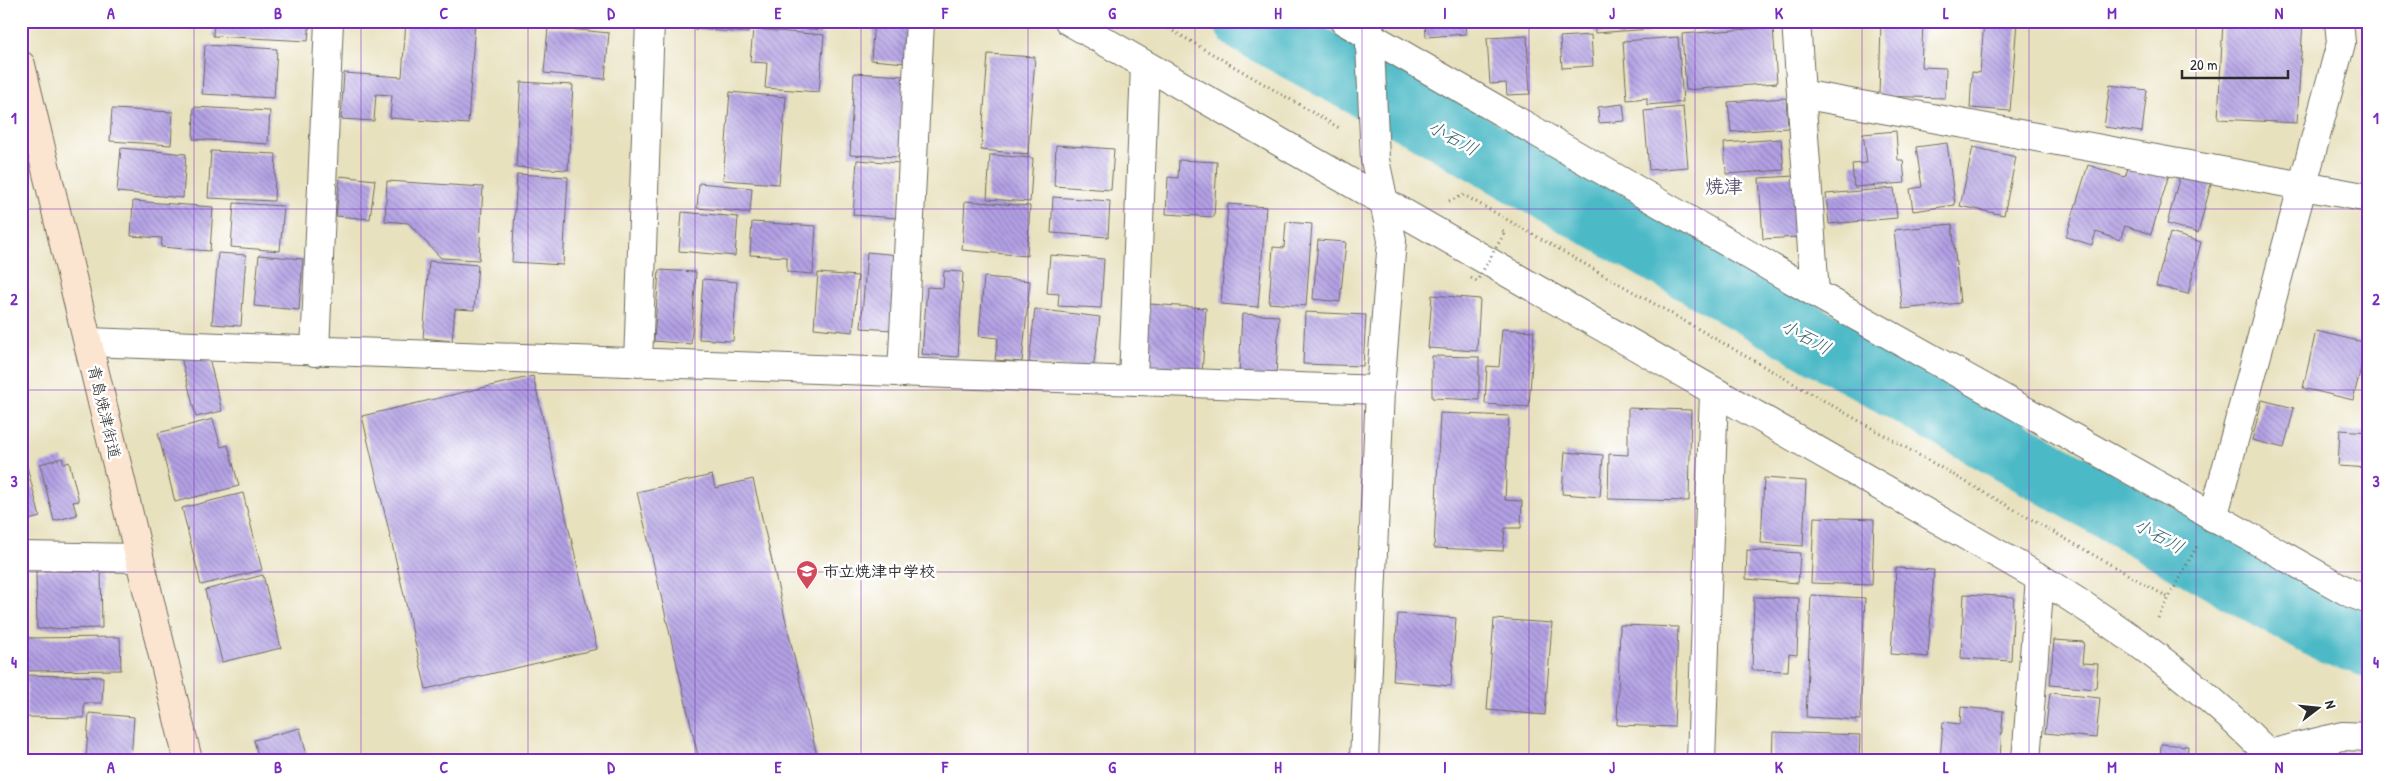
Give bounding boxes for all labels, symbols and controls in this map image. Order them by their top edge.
text: A [107,2,115,24]
text: B [274,2,282,24]
text: C [440,2,449,24]
text: D [607,2,615,24]
text: E [774,2,782,24]
text: F [941,2,949,24]
text: G [1108,2,1116,24]
text: H [1274,2,1282,24]
text: I [1443,2,1447,24]
text: J [1609,2,1615,24]
text: K [1775,2,1784,24]
text: L [1943,2,1949,24]
text: M [2107,2,2117,24]
text: N [2275,2,2284,24]
scale bar [2182,48,2289,80]
text: 20 m [2190,54,2217,75]
text: 1 [11,107,17,129]
text: 1 [2373,107,2379,129]
water label: 小石川 [1424,114,1483,162]
district label: 焼津 [1705,173,1743,199]
text: 2 [10,288,18,310]
text: 2 [2372,288,2380,310]
water label: 小石川 [1777,313,1836,361]
street label: 青島焼津街道 [83,363,127,461]
text: 3 [10,470,18,492]
text: 3 [2372,470,2380,492]
water label: 小石川 [2130,512,2189,560]
school or university icon: 市立焼津中学校 [795,559,819,590]
place label: 市立焼津中学校 [823,560,935,582]
text: 4 [11,651,17,673]
text: 4 [2373,651,2379,673]
north arrow [2292,684,2342,734]
text: N [2321,698,2341,711]
text: A [107,756,115,778]
text: B [274,756,282,778]
text: C [440,756,449,778]
text: D [607,756,615,778]
text: E [774,756,782,778]
text: F [941,756,949,778]
text: G [1108,756,1116,778]
text: H [1274,756,1282,778]
text: I [1443,756,1447,778]
text: J [1609,756,1615,778]
text: K [1775,756,1784,778]
text: L [1943,756,1949,778]
text: M [2107,756,2117,778]
text: N [2275,756,2284,778]

